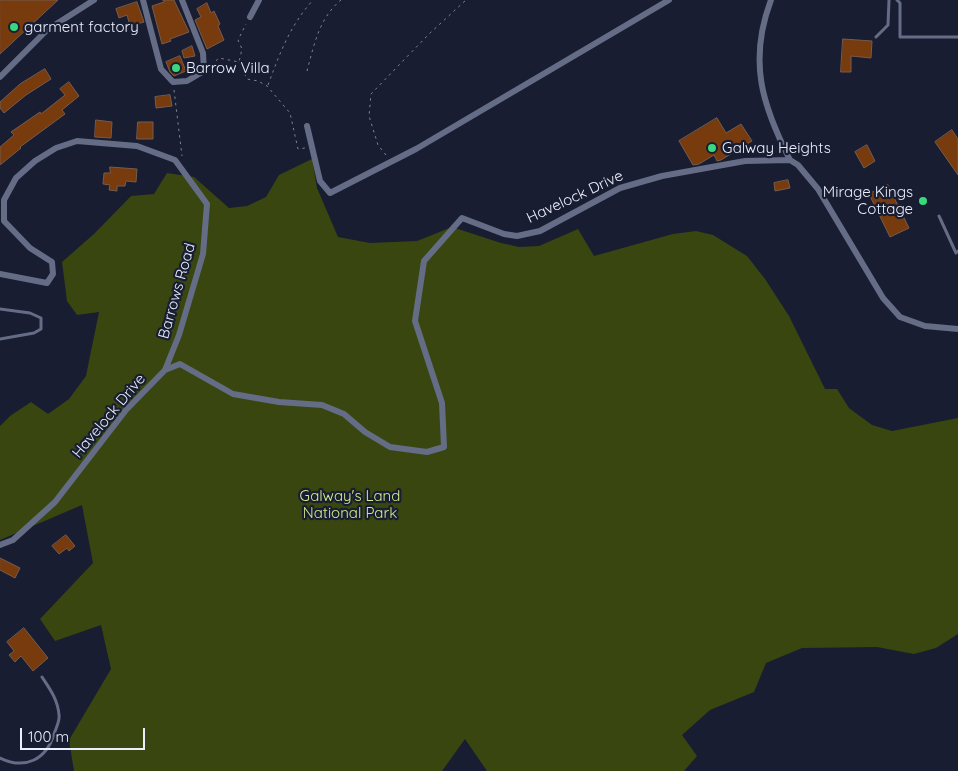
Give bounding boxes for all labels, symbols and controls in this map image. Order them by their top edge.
place label: garment factory [24,18,139,36]
marker: garment factory [8,21,20,33]
place label: Barrow Villa [186,59,270,77]
marker: Barrow Villa [170,62,182,74]
place label: Galway Heights [722,139,831,157]
marker: Galway Heights [706,142,718,154]
street label: Havelock Drive [524,167,626,227]
place label: Mirage Kings Cottage [823,183,913,218]
marker: Mirage Kings Cottage [917,195,929,207]
street label: Barrows Road [155,241,199,341]
street label: Havelock Drive [69,370,149,462]
park label: Galway's Land National Park [300,487,400,522]
scale bar [22,718,148,750]
text: 100 m [28,727,69,746]

